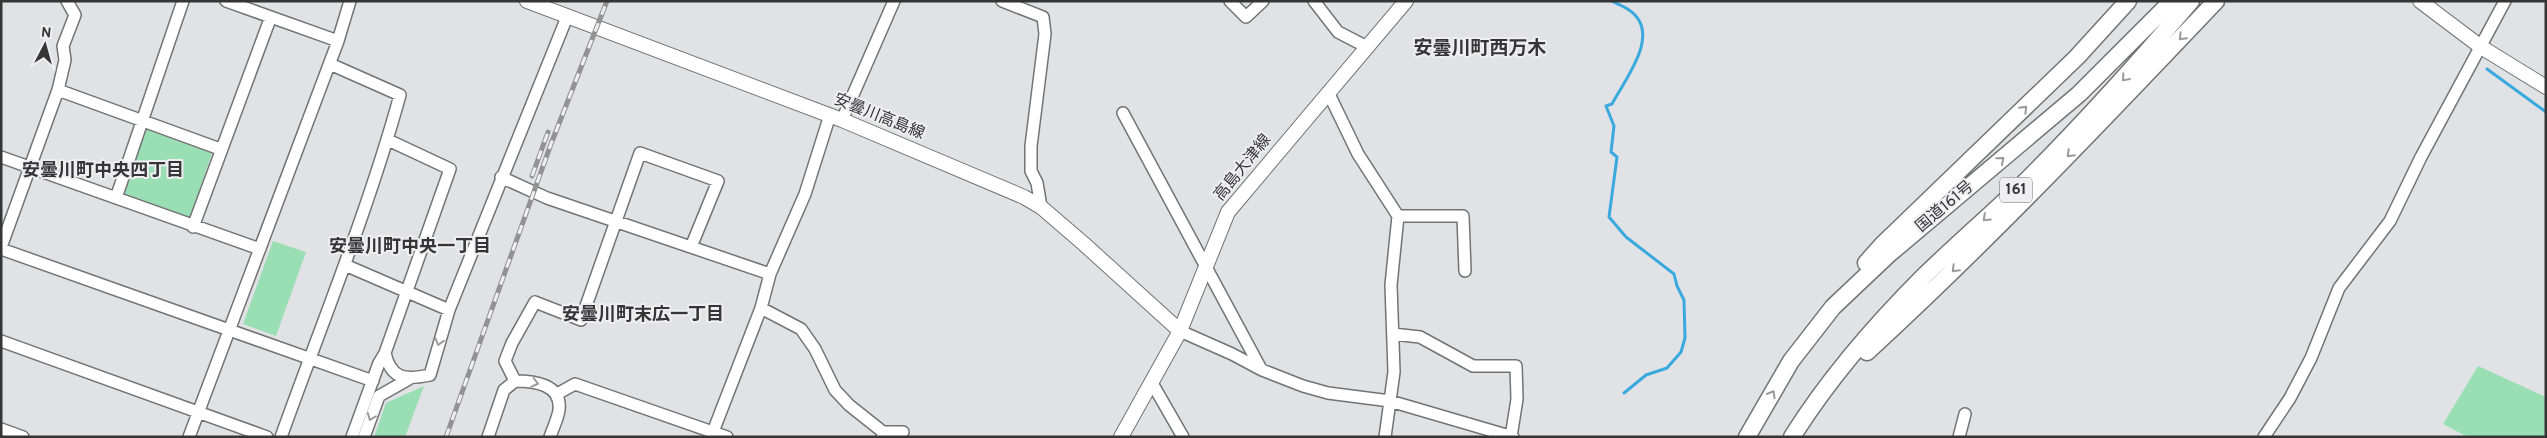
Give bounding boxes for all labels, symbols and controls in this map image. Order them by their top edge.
north arrow [20,20,70,70]
text: N [40,25,52,43]
one-way arrow [2179,31,2188,40]
district label: 安曇川町西万木 [1413,37,1547,61]
one-way arrow [2122,72,2131,81]
street label: 安曇川高島線 [831,90,927,144]
one-way arrow [2018,106,2027,115]
street label: 高島大津線 [1210,131,1276,205]
one-way arrow [2067,148,2076,157]
one-way arrow [1995,157,2004,165]
district label: 安曇川町中央四丁目 [22,160,184,183]
street label: 国道161号 [1912,177,1978,237]
road number: 161 [2000,178,2032,202]
one-way arrow [1983,212,1992,221]
district label: 安曇川町中央一丁目 [329,236,491,259]
one-way arrow [1952,263,1961,272]
district label: 安曇川町末広一丁目 [562,304,724,327]
one-way arrow [435,338,445,346]
one-way arrow [531,377,540,388]
one-way arrow [1765,391,1775,400]
one-way arrow [367,412,377,421]

